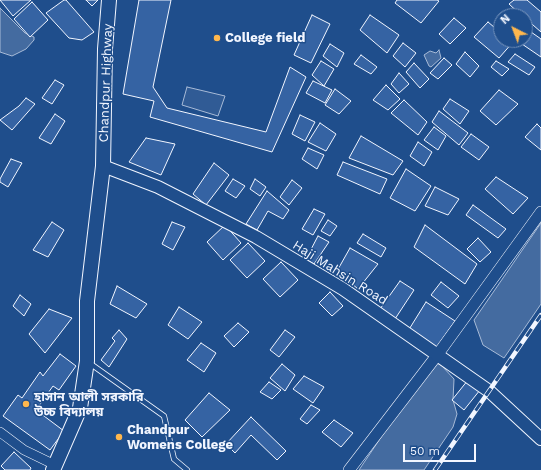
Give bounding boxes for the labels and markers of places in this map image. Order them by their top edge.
place label: College field [225,30,305,46]
marker: College field [212,33,222,43]
place label: হাসান আলী সরকারি উচ্চ বিদ্যালয় [34,389,143,420]
marker: হাসান আলী সরকারি উচ্চ বিদ্যালয় [21,399,31,409]
place label: Chandpur Womens College [127,422,233,453]
marker: Chandpur Womens College [114,432,124,442]

